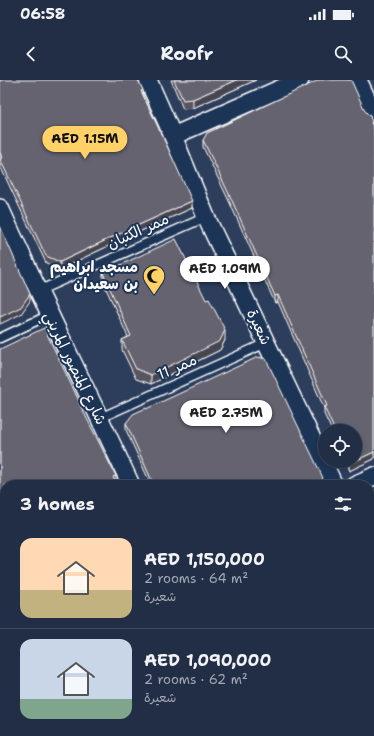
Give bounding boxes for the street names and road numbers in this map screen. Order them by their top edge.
street label: ممر الكتبان [104,209,172,253]
street label: شعيرة [242,306,276,348]
street label: شارع المنصور المريني [36,308,111,429]
street label: ممر 11 [154,349,200,385]

